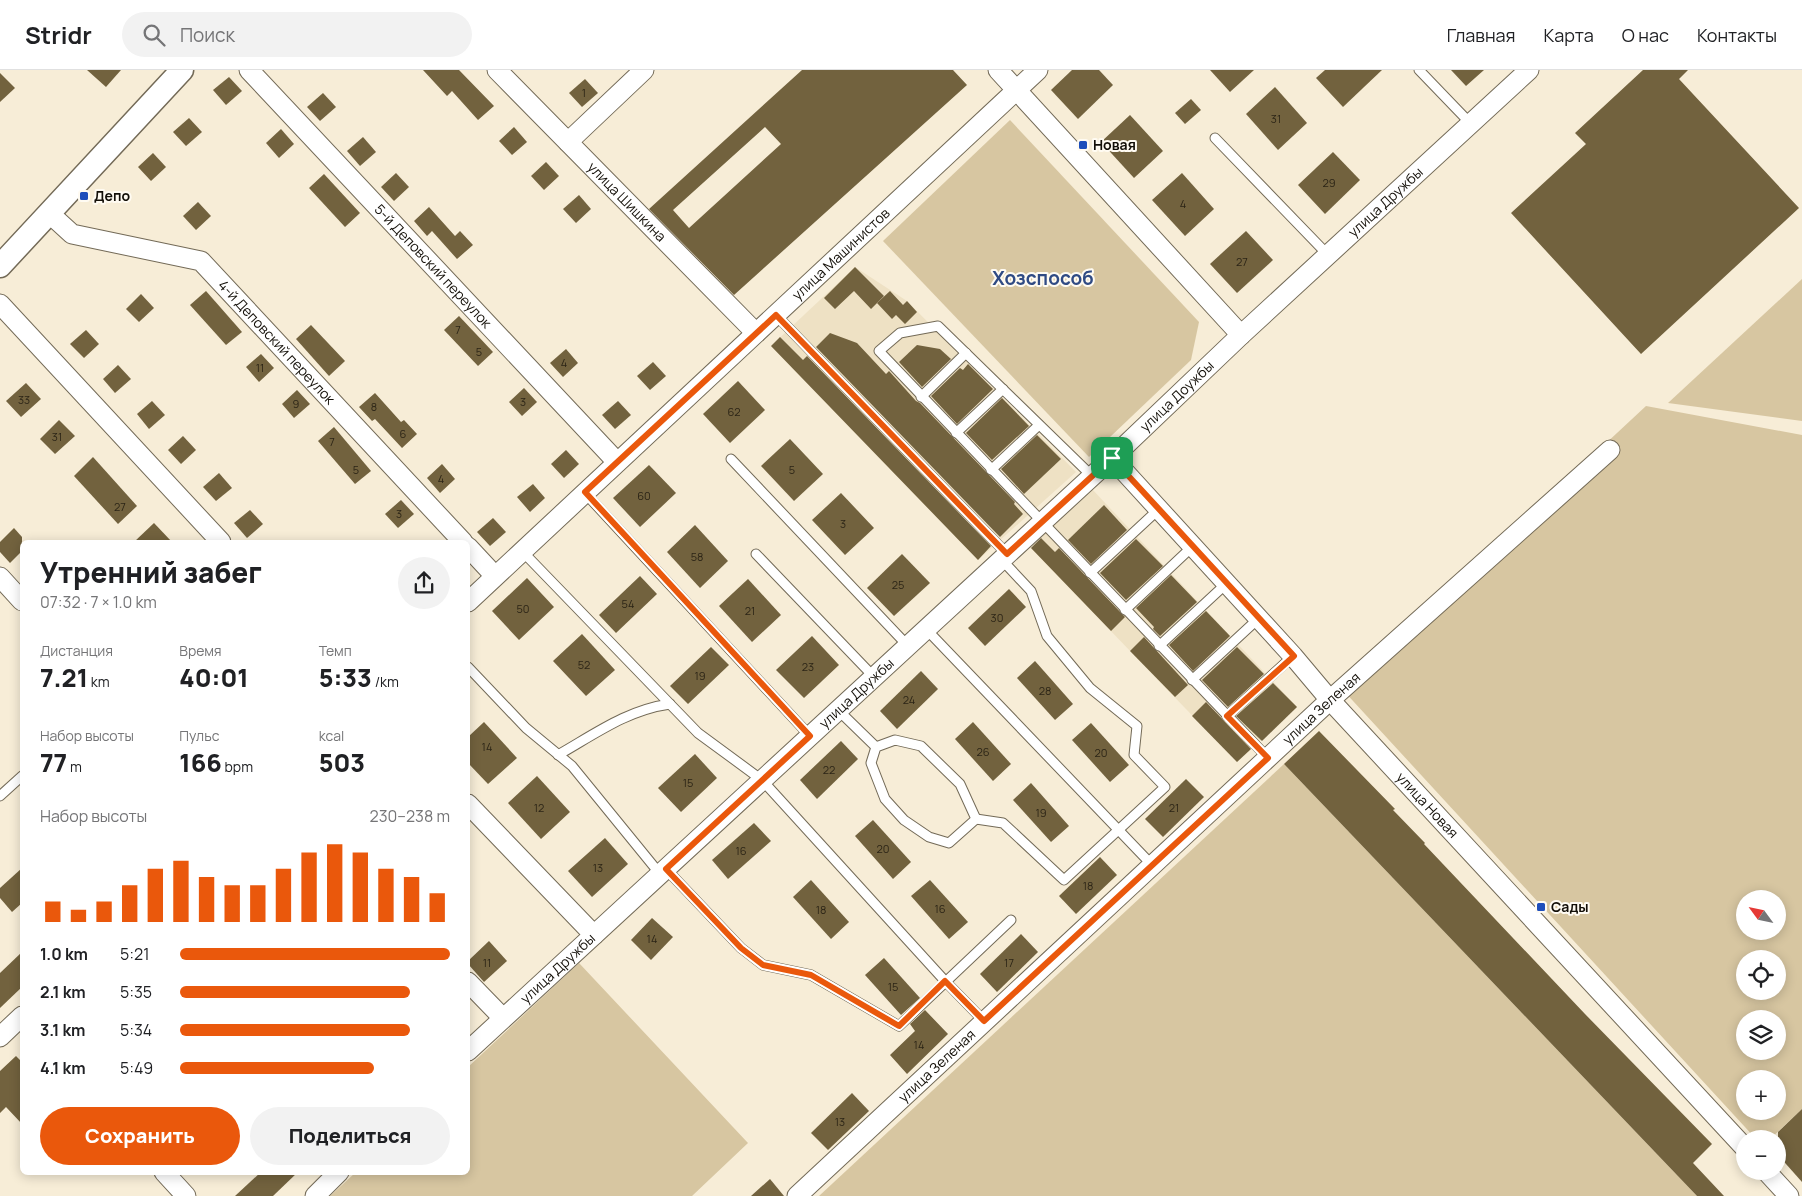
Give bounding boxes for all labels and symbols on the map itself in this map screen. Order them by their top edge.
house number: 1 [582,85,586,100]
house number: 31 [1271,111,1281,126]
place label: Новая [1093,135,1136,154]
marker: Новая [1077,139,1089,151]
street label: улица Шишкина [584,158,671,245]
street label: улица Дружбы [1344,162,1427,241]
house number: 29 [1322,175,1336,190]
place label: Депо [94,186,130,205]
marker: Депо [78,190,90,202]
house number: 4 [1180,196,1186,211]
street label: 5-й Деповский переулок [371,200,497,333]
street label: улица Машинистов [788,203,894,304]
house number: 27 [1236,254,1248,269]
district label: Хозспособ [992,265,1094,291]
street label: 4-й Деповский переулок [214,276,341,409]
house number: 7 [455,322,461,337]
house number: 5 [476,344,482,359]
house number: 4 [561,355,567,370]
street label: улица Доужбы [1135,356,1218,436]
house number: 11 [256,360,264,375]
house number: 33 [18,392,30,407]
house number: 3 [520,394,526,409]
house number: 9 [293,396,300,411]
house number: 8 [371,399,377,414]
house number: 62 [727,404,741,419]
house number: 6 [400,426,407,441]
house number: 31 [52,429,62,444]
house number: 7 [329,434,335,449]
pin [1091,437,1133,479]
house number: 5 [353,462,359,477]
house number: 5 [789,462,795,477]
house number: 4 [438,471,444,486]
house number: 60 [637,488,651,503]
house number: 27 [114,499,126,514]
house number: 3 [396,506,402,521]
house number: 3 [840,516,846,531]
house number: 58 [691,549,703,564]
house number: 25 [892,577,904,592]
house number: 54 [622,596,634,611]
house number: 50 [516,601,530,616]
house number: 21 [745,603,755,618]
house number: 30 [991,610,1003,625]
street label: улица Дружбы [815,654,898,732]
house number: 52 [578,657,590,672]
house number: 23 [802,659,814,674]
house number: 19 [694,668,706,683]
street label: улица Зеленая [1278,668,1364,749]
house number: 28 [1039,683,1051,698]
house number: 24 [903,692,915,707]
house number: 14 [482,739,492,754]
house number: 26 [976,744,990,759]
house number: 20 [1095,745,1107,760]
house number: 22 [823,762,835,777]
street label: улица Новая [1392,768,1463,842]
house number: 15 [683,775,693,790]
house number: 12 [534,800,544,815]
house number: 21 [1169,800,1179,815]
house number: 19 [1035,805,1047,820]
house number: 20 [877,841,889,856]
house number: 16 [735,843,747,858]
house number: 13 [593,860,603,875]
house number: 18 [1083,878,1093,893]
north arrow [1736,890,1786,940]
place label: Сады [1551,897,1589,916]
house number: 16 [934,901,946,916]
marker: Сады [1535,901,1547,913]
house number: 18 [816,902,826,917]
street label: улица Дружбы [516,929,599,1007]
house number: 14 [647,931,657,946]
house number: 11 [483,955,491,970]
house number: 17 [1004,955,1014,970]
house number: 15 [888,979,898,994]
street label: улица Зеленая [894,1025,979,1106]
house number: 14 [914,1037,924,1052]
house number: 13 [835,1114,845,1129]

